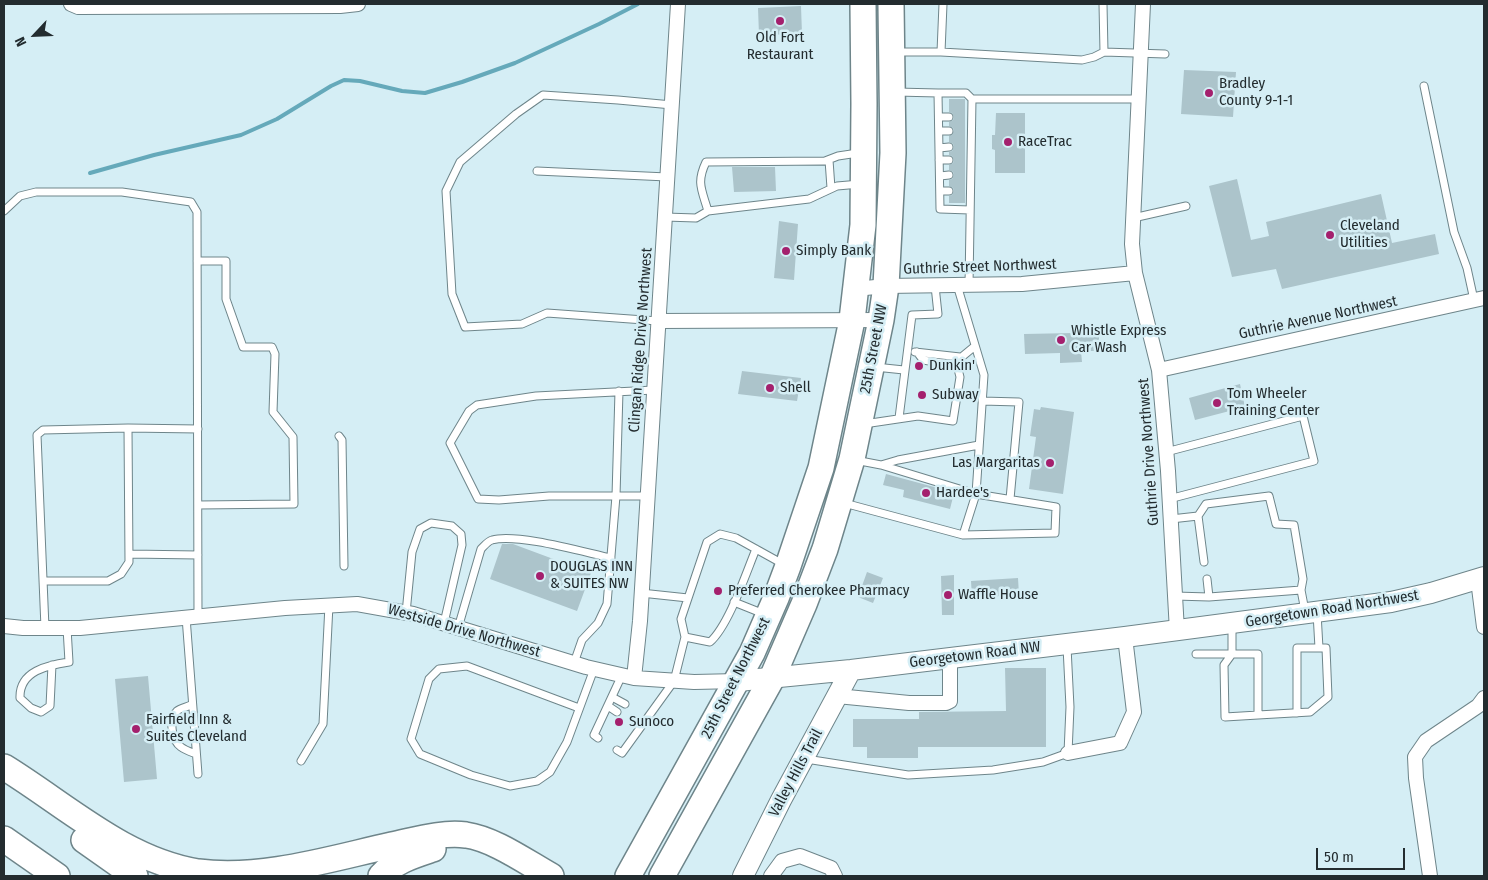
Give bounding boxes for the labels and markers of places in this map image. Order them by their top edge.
marker: Old Fort Restaurant [774,15,786,27]
place label: Old Fort Restaurant [747,29,813,64]
place label: Bradley County 9-1-1 [1219,75,1293,110]
marker: Bradley County 9-1-1 [1203,87,1215,99]
place label: RaceTrac [1018,133,1072,151]
marker: RaceTrac [1002,136,1014,148]
place label: Cleveland Utilities [1340,217,1400,252]
marker: Cleveland Utilities [1324,229,1336,241]
place label: Simply Bank [796,242,871,260]
marker: Simply Bank [780,245,792,257]
place label: Whistle Express Car Wash [1071,322,1166,357]
marker: Whistle Express Car Wash [1055,334,1067,346]
place label: Dunkin' [929,357,975,375]
marker: Dunkin' [913,360,925,372]
place label: Shell [780,379,811,397]
marker: Shell [764,382,776,394]
place label: Tom Wheeler Training Center [1227,385,1320,420]
place label: Subway [932,386,979,404]
marker: Subway [916,389,928,401]
marker: Tom Wheeler Training Center [1211,397,1223,409]
place label: Las Margaritas [952,454,1040,472]
marker: Las Margaritas [1044,457,1056,469]
place label: Hardee's [936,484,989,502]
marker: Hardee's [920,487,932,499]
place label: DOUGLAS INN & SUITES NW [550,558,633,593]
marker: DOUGLAS INN & SUITES NW [534,570,546,582]
place label: Preferred Cherokee Pharmacy [728,582,909,600]
marker: Preferred Cherokee Pharmacy [712,585,724,597]
place label: Waffle House [958,586,1038,604]
marker: Waffle House [942,589,954,601]
place label: Fairfield Inn & Suites Cleveland [146,711,247,746]
place label: Sunoco [629,713,674,731]
marker: Sunoco [613,716,625,728]
marker: Fairfield Inn & Suites Cleveland [130,723,142,735]

